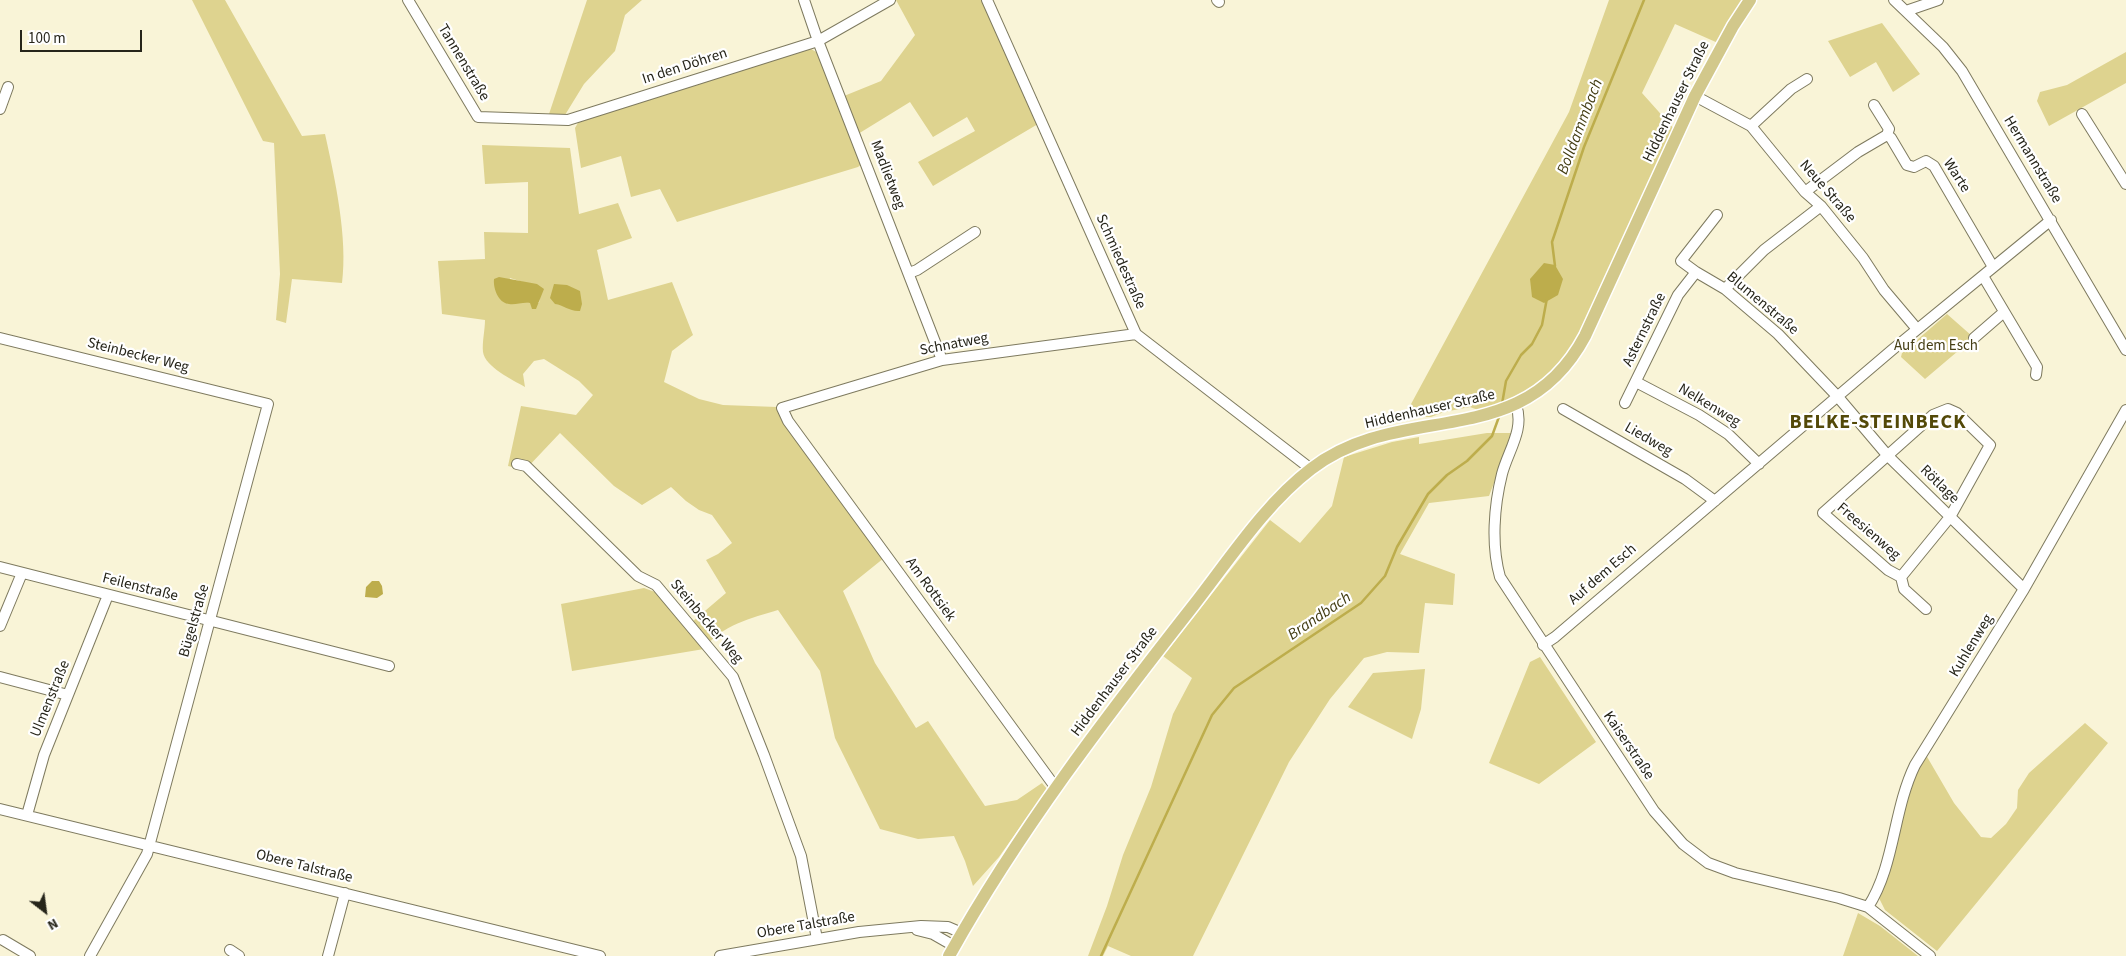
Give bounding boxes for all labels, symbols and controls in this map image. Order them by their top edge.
scale bar [22,20,145,52]
street label: Tannenstraße [433,21,493,105]
text: 100 m [28,28,66,49]
street label: Hiddenhauser Straße [1640,38,1714,166]
street label: In den Döhren [640,45,730,89]
water label: Bolldammbach [1554,77,1608,177]
street label: Hermannstraße [1999,113,2065,207]
street label: Madlietweg [866,138,908,212]
street label: Warte [1938,156,1974,196]
street label: Neue Straße [1795,157,1859,227]
street label: Schmiedestraße [1091,212,1149,312]
street label: Blumenstraße [1722,269,1802,339]
street label: Asternstraße [1619,290,1671,370]
street label: Schnatweg [918,330,990,360]
street label: Steinbecker Weg [85,335,191,377]
park label: Auf dem Esch [1894,338,1978,356]
street label: Nelkenweg [1675,380,1743,432]
street label: Hiddenhauser Straße [1363,386,1497,434]
district label: BELKE-STEINBECK [1788,412,1968,436]
street label: Liedweg [1621,419,1675,461]
street label: Rötlage [1916,462,1962,508]
street label: Freesienweg [1833,500,1903,564]
street label: Auf dem Esch [1565,541,1641,609]
street label: Am Rottsiek [901,555,959,625]
street label: Feilenstraße [100,570,180,606]
street label: Steinbecker Weg [666,576,746,668]
street label: Bügelstraße [176,582,214,660]
water label: Brandbach [1285,589,1355,645]
street label: Kuhlenweg [1946,611,1998,681]
street label: Hiddenhauser Straße [1068,624,1162,740]
street label: Ulmenstraße [27,658,75,740]
street label: Kaiserstraße [1599,708,1657,784]
street label: Obere Talstraße [254,846,354,888]
north arrow [20,886,70,936]
street label: Obere Talstraße [756,909,856,943]
text: N [43,913,62,935]

